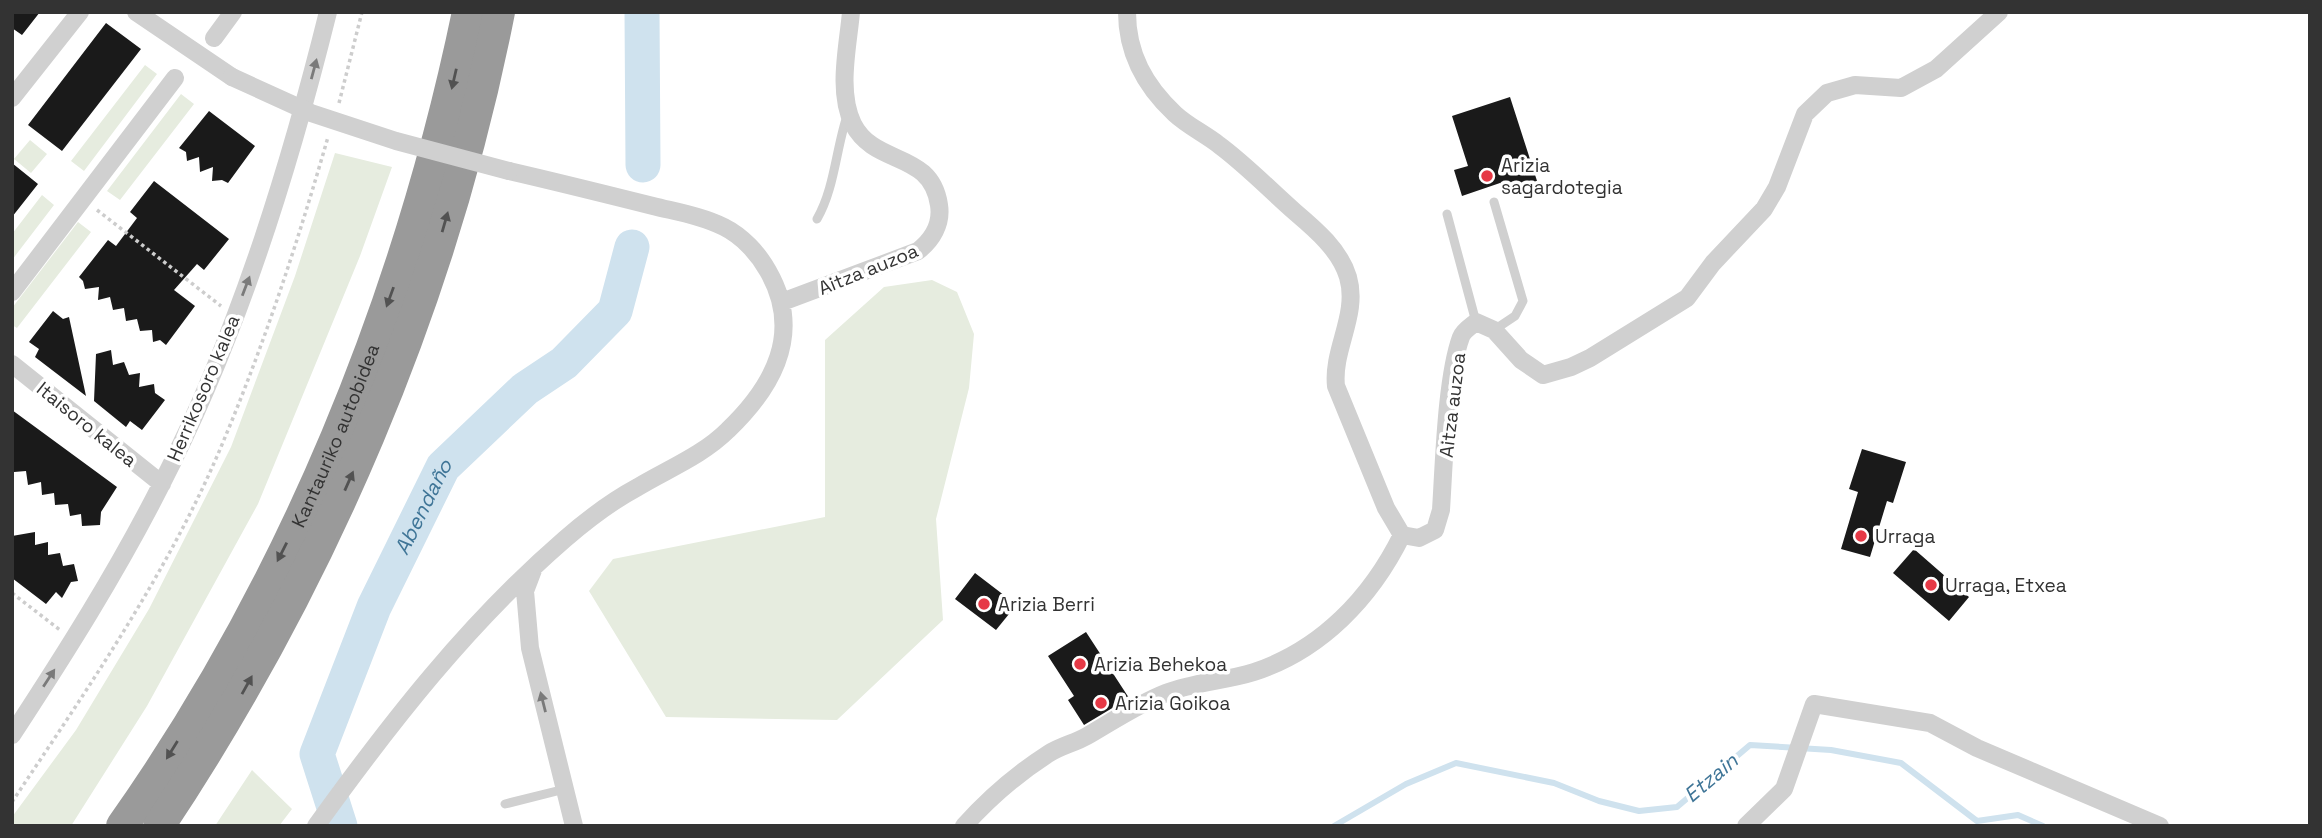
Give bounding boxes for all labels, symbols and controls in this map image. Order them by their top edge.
one-way arrow [309,57,320,79]
one-way arrow [448,68,459,90]
place label: Arizia sagardotegia [1501,153,1623,200]
marker: Arizia sagardotegia [1479,168,1495,184]
one-way arrow [441,212,451,233]
street label: Aitza auzoa [815,238,922,301]
one-way arrow [240,275,251,296]
one-way arrow [384,287,395,308]
street label: Herrikosoro kalea [161,311,246,465]
street label: Kantauriko autobidea [286,340,385,532]
street label: Aitza auzoa [1434,351,1471,459]
street label: Itaisoro kalea [31,376,142,472]
water label: Abendaño [388,451,458,559]
one-way arrow [344,471,355,492]
place label: Urraga [1875,524,1936,549]
marker: Urraga [1853,528,1869,544]
one-way arrow [276,542,288,562]
place label: Urraga, Etxea [1945,573,2067,598]
marker: Urraga, Etxea [1923,577,1939,593]
place label: Arizia Berri [998,592,1095,617]
marker: Arizia Berri [976,596,992,612]
place label: Arizia Behekoa [1094,652,1227,677]
marker: Arizia Behekoa [1072,656,1088,672]
one-way arrow [43,668,56,688]
one-way arrow [241,675,253,694]
one-way arrow [537,691,548,713]
place label: Arizia Goikoa [1115,691,1231,716]
marker: Arizia Goikoa [1093,695,1109,711]
one-way arrow [165,741,178,760]
water label: Etzain [1678,746,1744,808]

